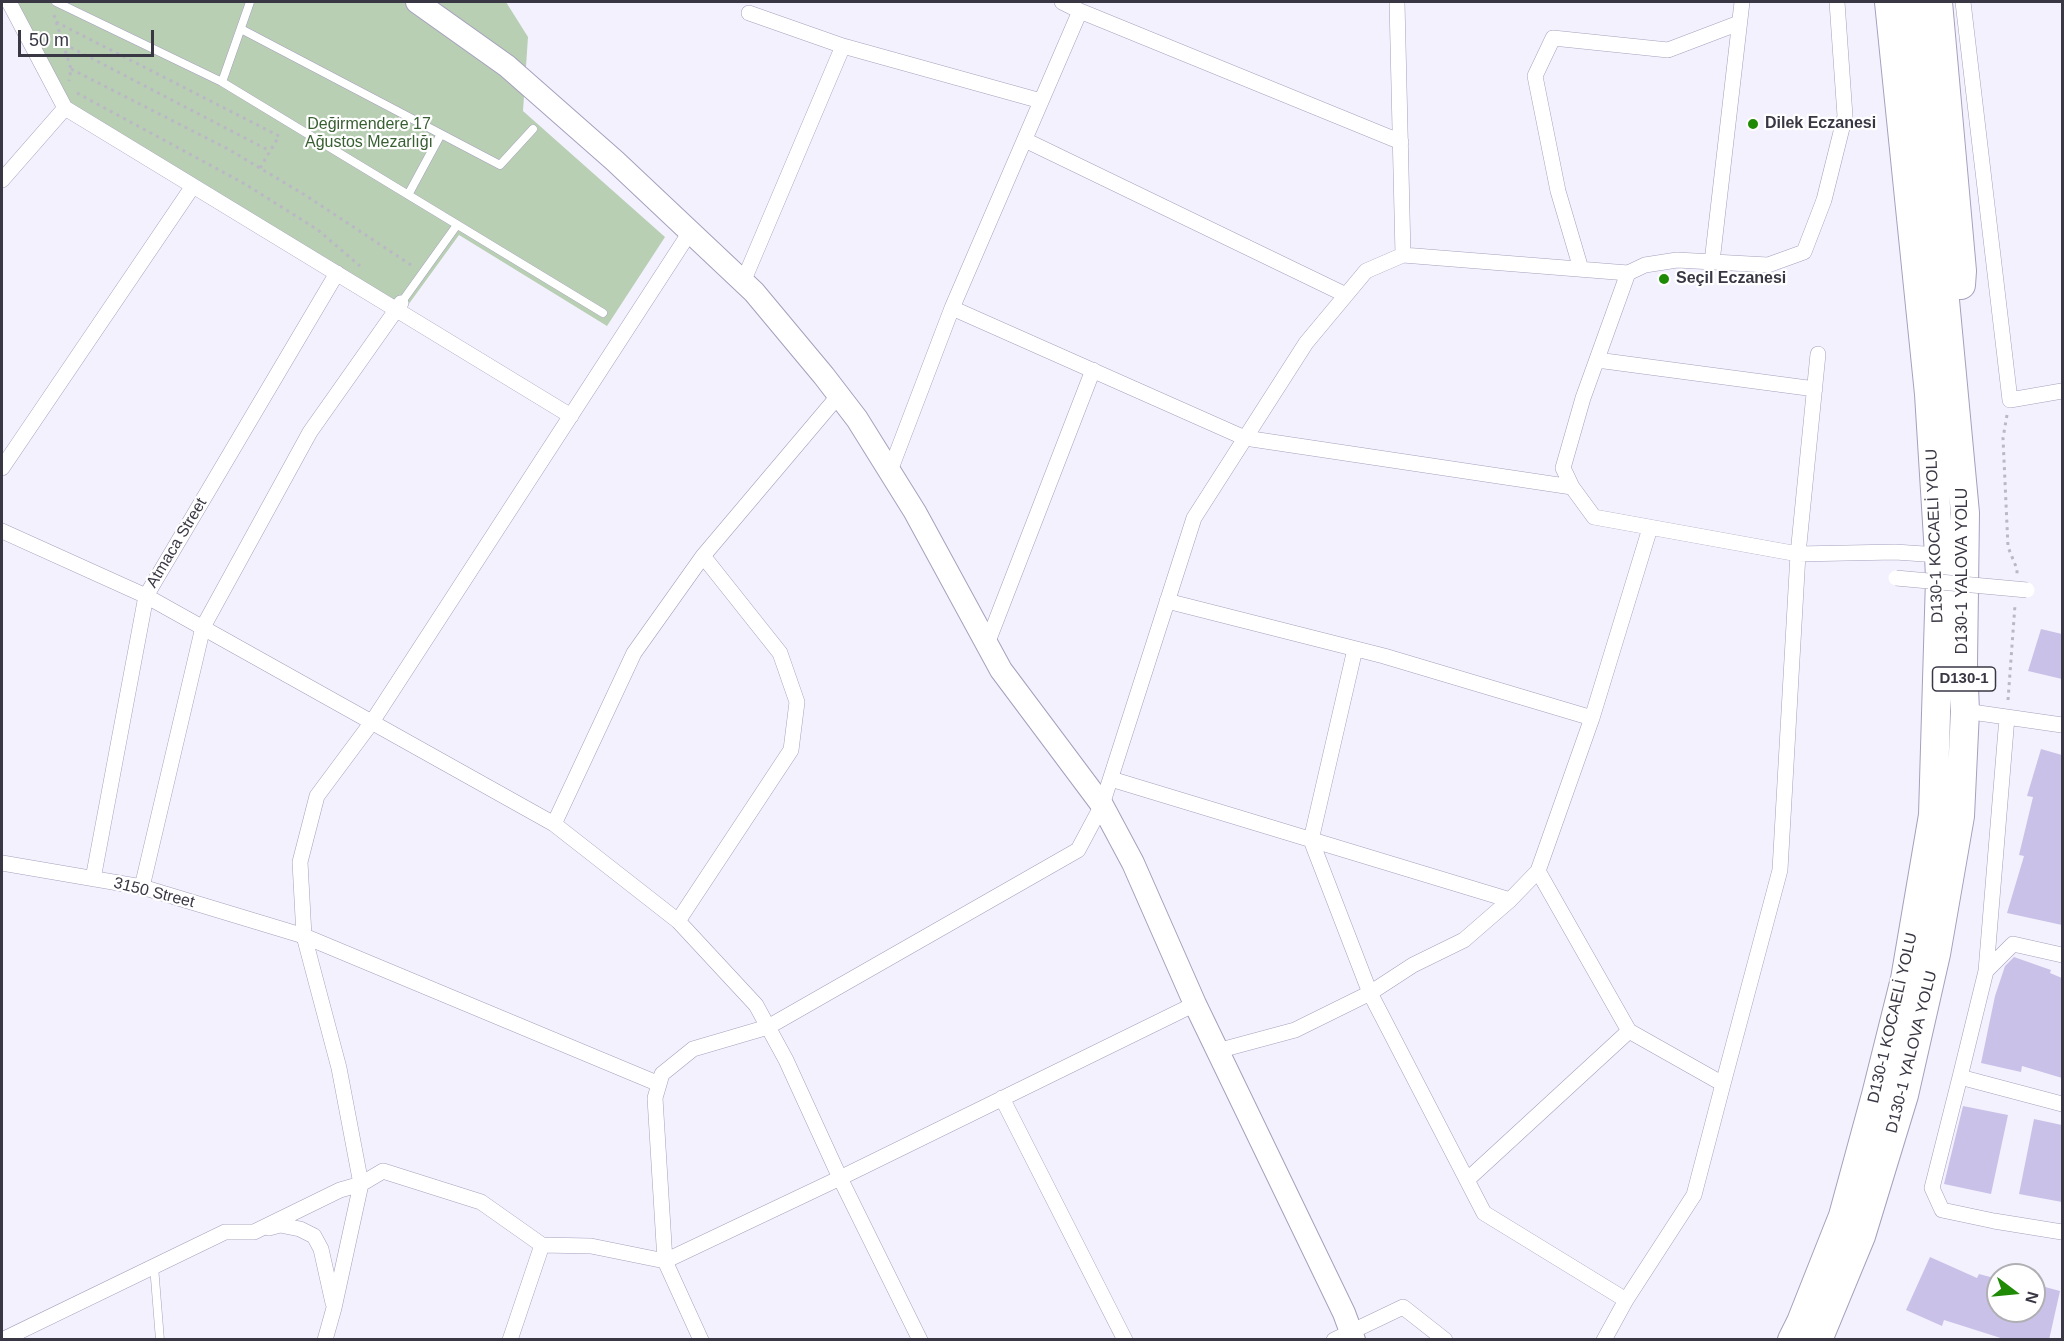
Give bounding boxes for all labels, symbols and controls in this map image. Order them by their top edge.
scale bar [21,18,158,56]
text: 50 m [29,30,69,50]
place label: Dilek Eczanesi [1765,114,1876,134]
park label: Değirmendere 17 Ağustos Mezarlığı [305,115,433,153]
marker: Dilek Eczanesi [1746,117,1760,131]
place label: Seçil Eczanesi [1676,269,1786,289]
marker: Seçil Eczanesi [1657,272,1671,286]
street label: D130-1 KOCAELİ YOLU [1922,449,1948,623]
street label: D130-1 YALOVA YOLU [1953,488,1973,654]
street label: Atmaca Street [143,495,211,591]
road number: D130-1 [1932,667,1996,691]
street label: 3150 Street [112,874,196,912]
street label: D130-1 KOCAELİ YOLU [1864,931,1922,1105]
street label: D130-1 YALOVA YOLU [1883,969,1941,1135]
north arrow [1986,1263,2046,1323]
text: N [2022,1290,2042,1305]

